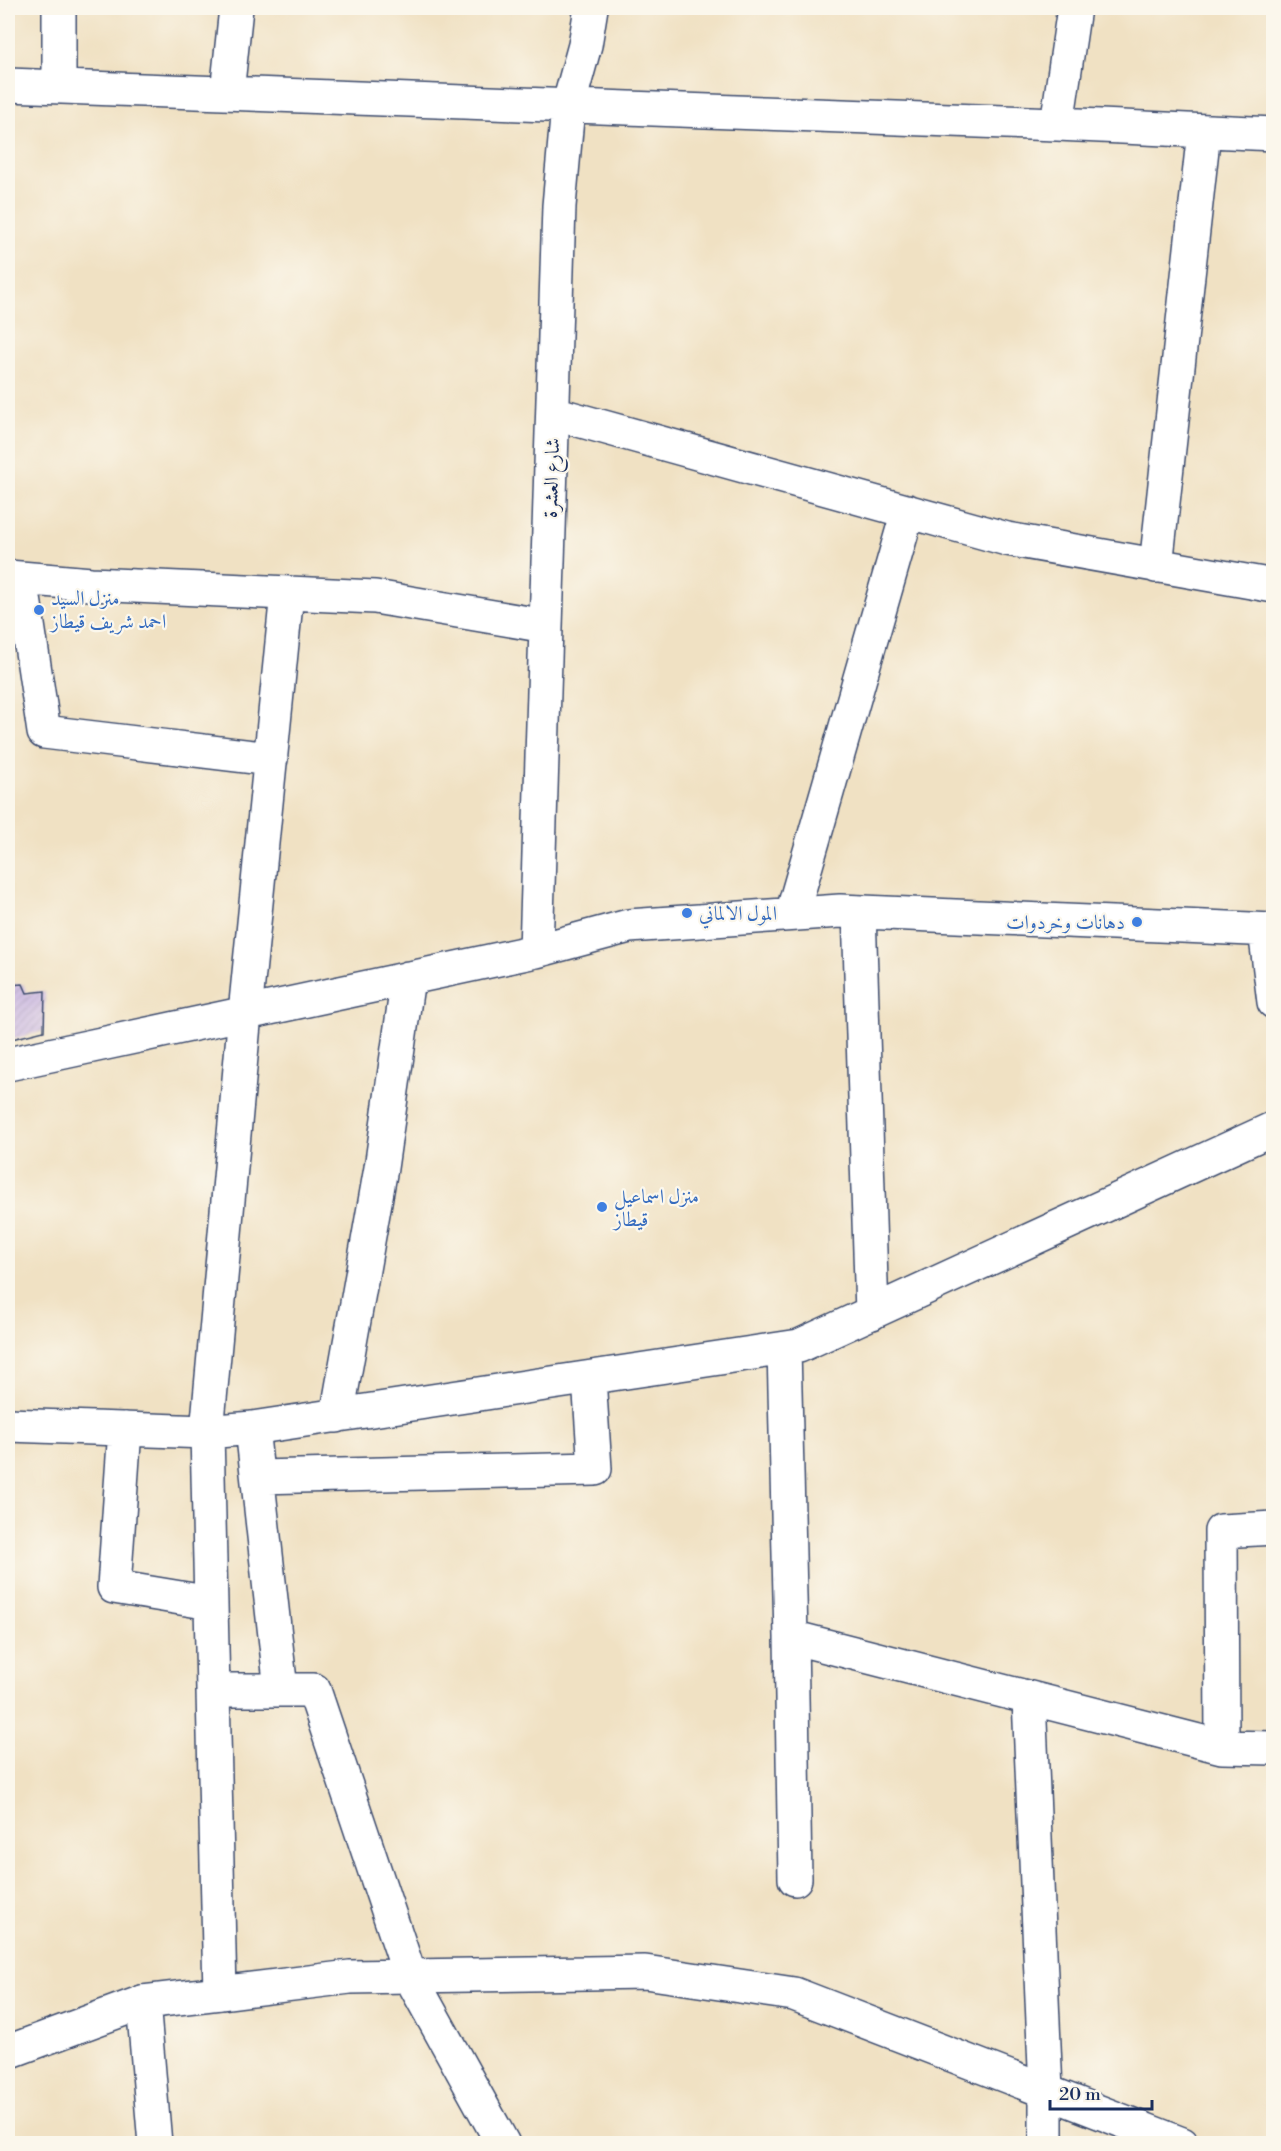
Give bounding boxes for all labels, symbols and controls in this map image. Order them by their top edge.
street label: شارع العشرة [539,438,570,519]
place label: منزل السيد احمد شريف قيطاز [49,587,166,635]
marker: منزل السيد احمد شريف قيطاز [32,603,46,617]
place label: المول الالماني [699,902,777,929]
marker: المول الالماني [680,906,694,920]
place label: دهانات وخردوات [1006,911,1125,936]
marker: دهانات وخردوات [1130,915,1144,929]
place label: منزل اسماعيل قيطاز [612,1185,699,1233]
marker: منزل اسماعيل قيطاز [595,1200,609,1214]
scale bar [1050,2073,1152,2111]
text: 20 m [1059,2083,1101,2106]

